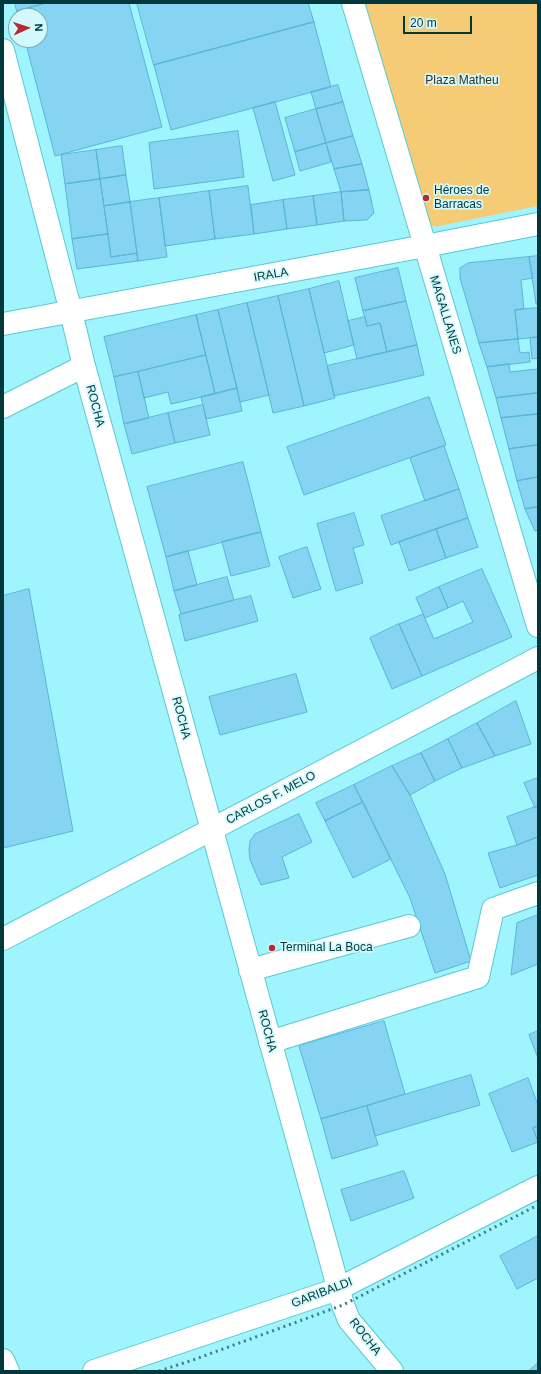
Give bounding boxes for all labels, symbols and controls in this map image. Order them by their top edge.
north arrow [8,8,48,48]
scale bar [405,8,474,34]
text: 20 m [410,16,437,30]
text: N [33,23,45,32]
park label: Plaza Matheu [425,74,499,88]
place label: Héroes de Barracas [434,184,489,212]
marker: Héroes de Barracas [421,193,431,203]
street label: IRALA [253,265,289,285]
street label: MAGALLANES [426,274,464,356]
street label: ROCHA [82,383,108,429]
street label: ROCHA [168,695,194,741]
street label: CARLOS F. MELO [224,768,318,828]
place label: Terminal La Boca [280,941,373,955]
marker: Terminal La Boca [267,943,277,953]
street label: ROCHA [254,1008,280,1054]
street label: GARIBALDI [290,1275,354,1311]
street label: ROCHA [346,1315,384,1359]

